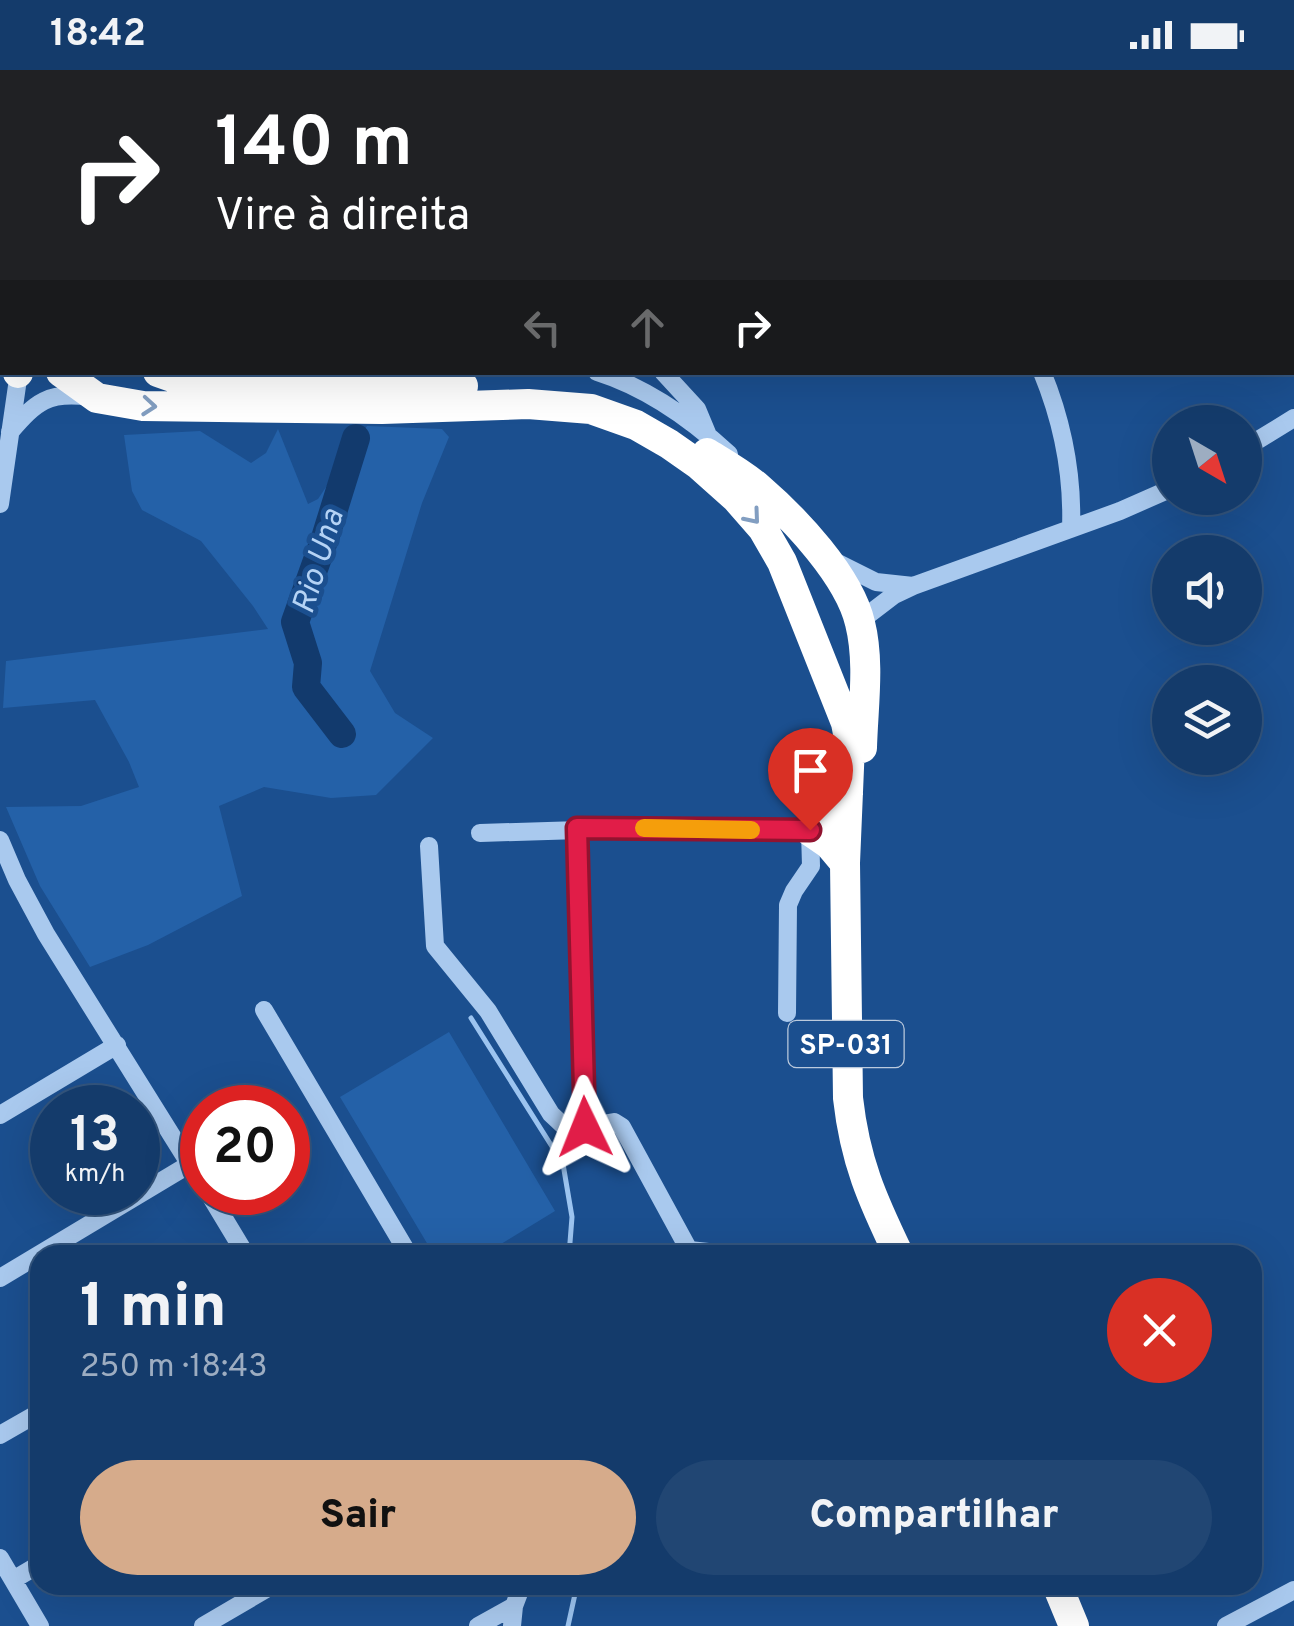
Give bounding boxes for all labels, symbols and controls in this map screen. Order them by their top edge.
text: 18:42 [50,11,146,60]
text: 140 m [215,102,413,191]
icon: right [50,110,180,240]
text: Vire à direita [215,189,470,246]
icon: left [515,300,570,355]
icon: ahead [620,300,675,355]
icon: right [725,300,780,355]
one-way arrow [142,395,158,416]
north arrow [1152,405,1262,515]
map controls [1152,405,1262,775]
water label: Rio Una [285,504,355,619]
one-way arrow [741,506,759,524]
button: sound [1152,535,1262,645]
button: layers [1152,665,1262,775]
pin [768,728,853,831]
icon: arrive [783,743,838,798]
road number: SP-031 [788,1021,904,1067]
position arrow [533,1075,637,1179]
speed limit sign: 20 [180,1085,310,1215]
text: 13 [70,1106,120,1169]
text: km/h [65,1159,125,1191]
text: 1 min [80,1272,227,1348]
button: close [1107,1278,1212,1383]
text: 250 m · 18:43 [80,1348,267,1388]
button: Sair [80,1460,636,1575]
button: Compartilhar [656,1460,1212,1575]

